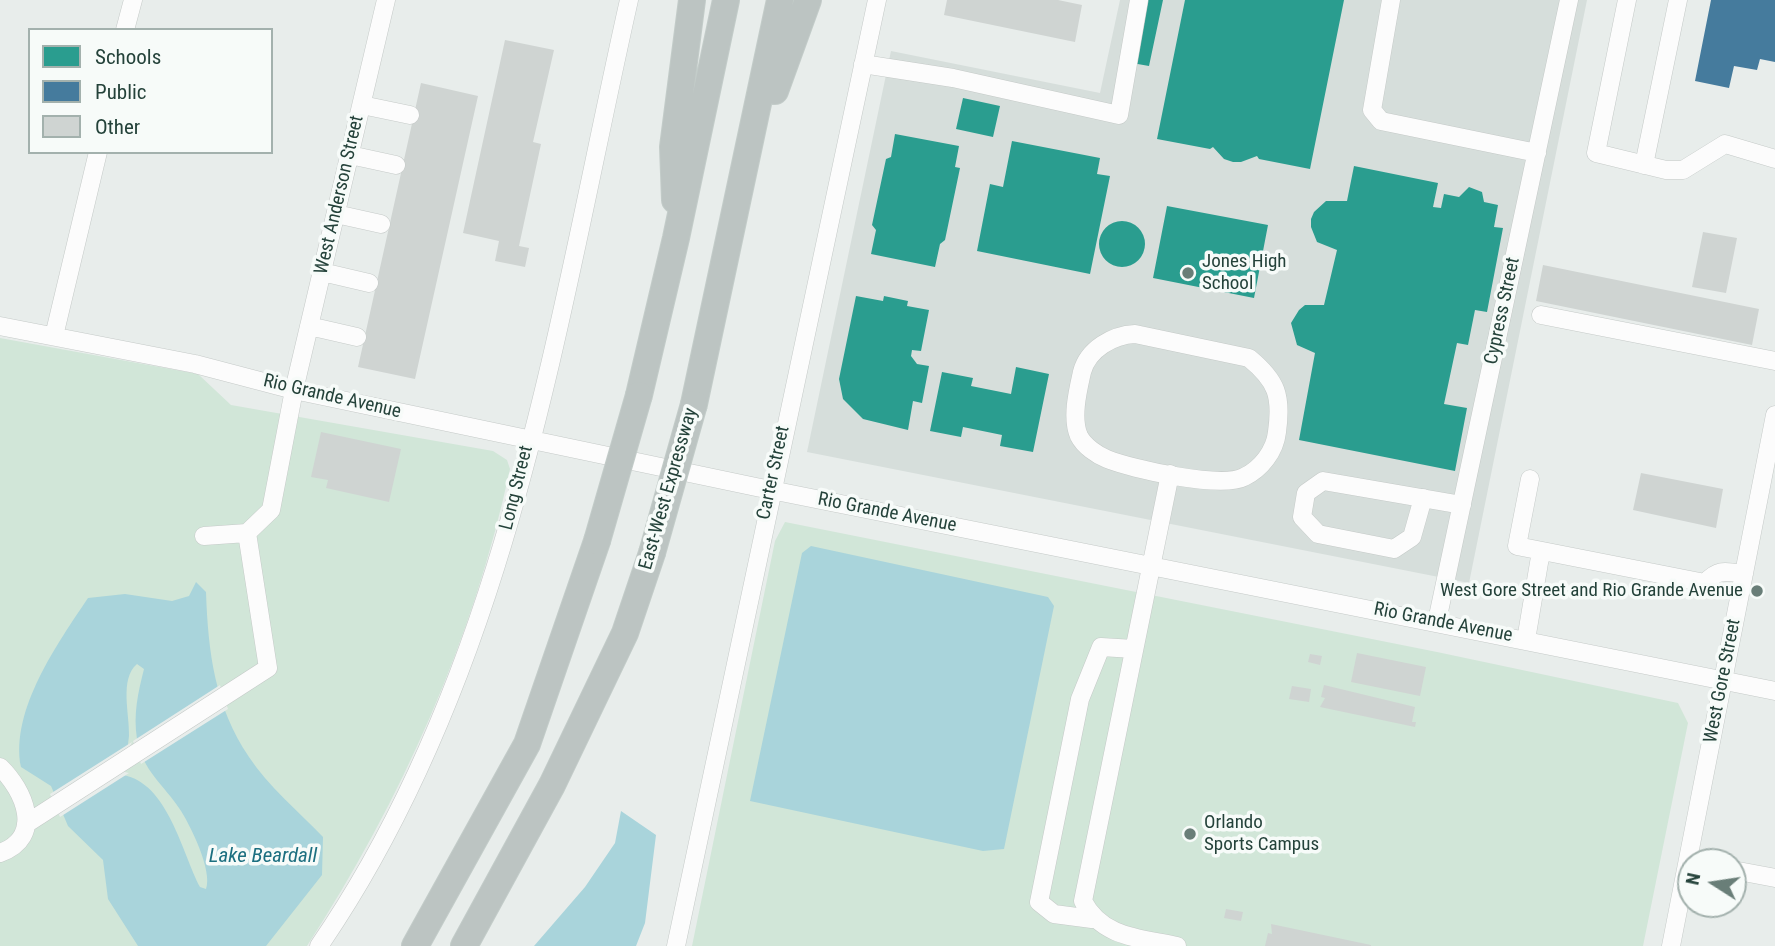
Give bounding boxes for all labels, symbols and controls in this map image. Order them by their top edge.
legend [28,28,273,154]
text: Schools [95,45,161,69]
text: Public [95,80,147,104]
street label: West Anderson Street [311,113,369,277]
text: Other [95,115,140,139]
place label: Jones High School [1202,251,1287,295]
street label: Cypress Street [1481,255,1525,367]
marker: Jones High School [1180,265,1196,281]
street label: Rio Grande Avenue [261,370,403,424]
street label: East-West Expressway [635,405,703,573]
street label: Carter Street [753,424,795,522]
street label: Long Street [496,444,538,532]
street label: Rio Grande Avenue [816,488,958,538]
place label: West Gore Street and Rio Grande Avenue [1440,580,1743,602]
marker: West Gore Street and Rio Grande Avenue [1749,583,1765,599]
street label: Rio Grande Avenue [1372,598,1514,648]
street label: West Gore Street [1700,617,1746,745]
place label: Orlando Sports Campus [1204,812,1319,856]
marker: Orlando Sports Campus [1182,826,1198,842]
water label: Lake Beardall [209,844,317,870]
north arrow [1677,848,1747,918]
text: N [1680,871,1705,887]

